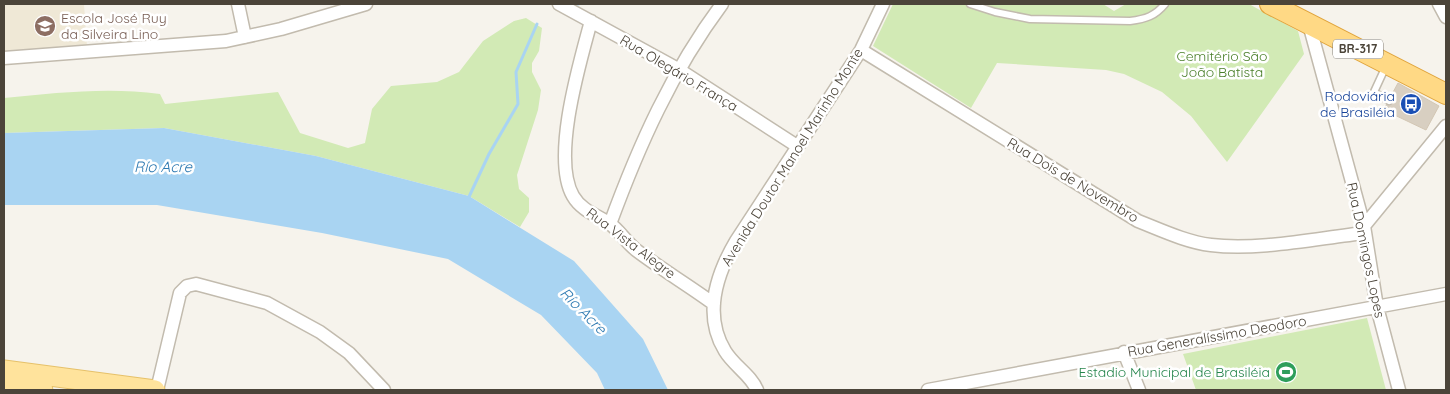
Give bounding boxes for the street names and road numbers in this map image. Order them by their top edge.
street label: Rua Olegário França [617,31,741,115]
road number: BR-317 [1333,40,1383,59]
street label: Avenida Doutor Manoel Marinho Monte [717,45,867,269]
street label: Rua Dois de Novembro [1004,134,1142,226]
street label: Rua Domingos Lopes [1343,181,1389,319]
street label: Rua Vista Alegre [583,204,679,282]
street label: Rua Generalíssimo Deodoro [1126,311,1308,361]

